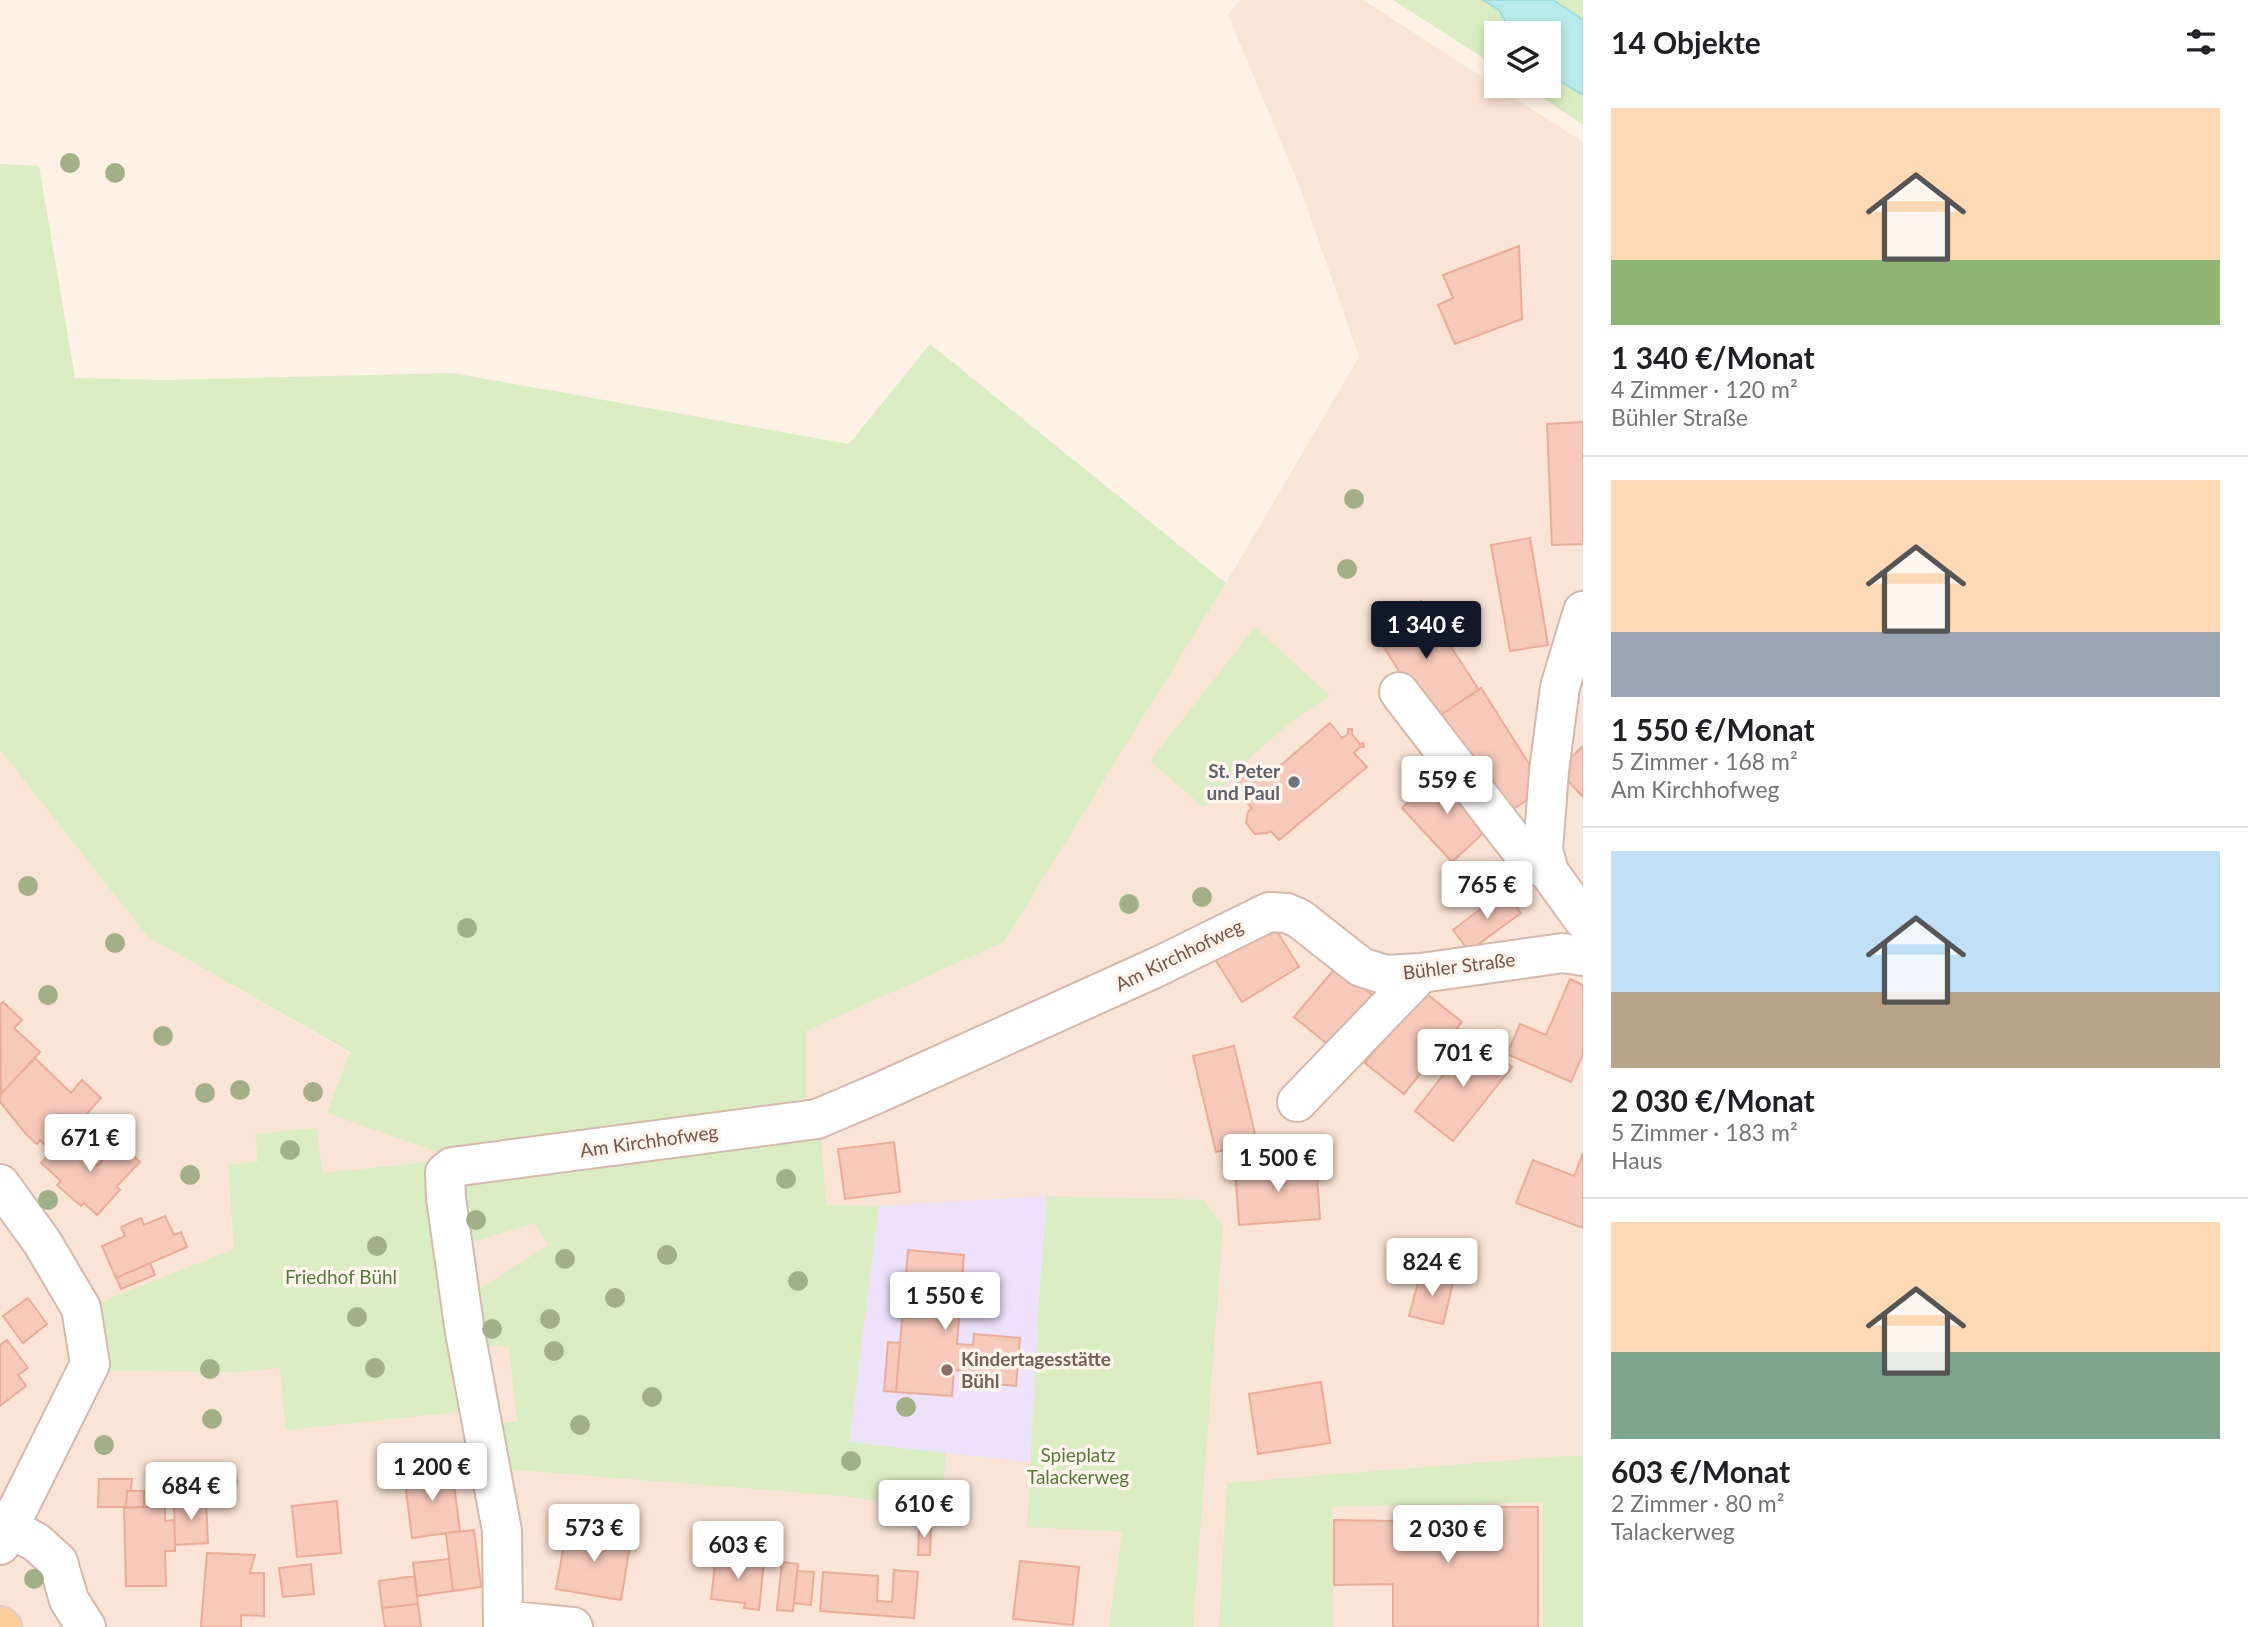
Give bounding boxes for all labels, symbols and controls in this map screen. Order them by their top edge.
map controls [1484,21,1561,98]
button: layers [1484,21,1561,98]
icon: filters [2182,23,2220,61]
text: 14 Objekte [1611,24,1761,60]
icon: home [1853,154,1979,280]
text: 1 340 €/Monat [1611,339,1815,375]
text: 4 Zimmer · 120 m² [1611,375,1798,403]
text: Bühler Straße [1611,403,1748,431]
icon: home [1853,526,1979,652]
pin: 1 340 € [1361,602,1491,661]
text: 1 340 € [1387,610,1465,638]
text: 1 550 €/Monat [1611,711,1815,747]
text: 5 Zimmer · 168 m² [1611,747,1798,775]
pin: 559 € [1398,756,1496,816]
place label: St. Peter und Paul [1207,759,1281,804]
text: 559 € [1418,765,1476,793]
marker: St. Peter und Paul [1286,774,1302,790]
text: Am Kirchhofweg [1611,775,1780,803]
pin: 765 € [1438,862,1536,921]
text: 765 € [1458,870,1516,898]
icon: home [1853,897,1979,1023]
street label: Am Kirchhofweg [1111,914,1246,995]
street label: Bühler Straße [1401,947,1516,984]
pin: 701 € [1414,1030,1512,1089]
text: 701 € [1434,1038,1492,1066]
text: 2 030 €/Monat [1611,1082,1815,1118]
pin: 671 € [41,1114,139,1174]
text: 5 Zimmer · 183 m² [1611,1118,1798,1146]
street label: Am Kirchhofweg [578,1119,720,1162]
text: 671 € [61,1123,119,1151]
pin: 1 500 € [1213,1134,1343,1194]
text: 1 500 € [1239,1143,1317,1171]
text: Haus [1611,1146,1662,1174]
pin: 824 € [1383,1238,1481,1298]
text: 824 € [1403,1247,1461,1275]
park label: Friedhof Bühl [285,1265,397,1288]
icon: home [1853,1268,1979,1394]
pin: 1 550 € [880,1272,1010,1332]
text: 1 550 € [906,1281,984,1309]
place label: Kindertagesstätte Bühl [961,1347,1111,1392]
marker: Kindertagesstätte Bühl [939,1362,955,1378]
park label: Spieplatz Talackerweg [1027,1443,1129,1488]
pin: 1 200 € [367,1444,497,1503]
text: 1 200 € [393,1452,471,1480]
text: 603 €/Monat [1611,1453,1790,1489]
pin: 684 € [142,1462,240,1522]
text: 684 € [162,1471,220,1499]
pin: 610 € [875,1480,973,1540]
text: 610 € [895,1489,953,1517]
text: 2 Zimmer · 80 m² [1611,1489,1784,1517]
pin: 573 € [545,1504,643,1564]
pin: 2 030 € [1383,1506,1513,1565]
text: 573 € [565,1513,623,1541]
text: 2 030 € [1409,1514,1487,1542]
text: Talackerweg [1611,1517,1735,1545]
pin: 603 € [689,1522,787,1581]
text: 603 € [709,1530,767,1558]

